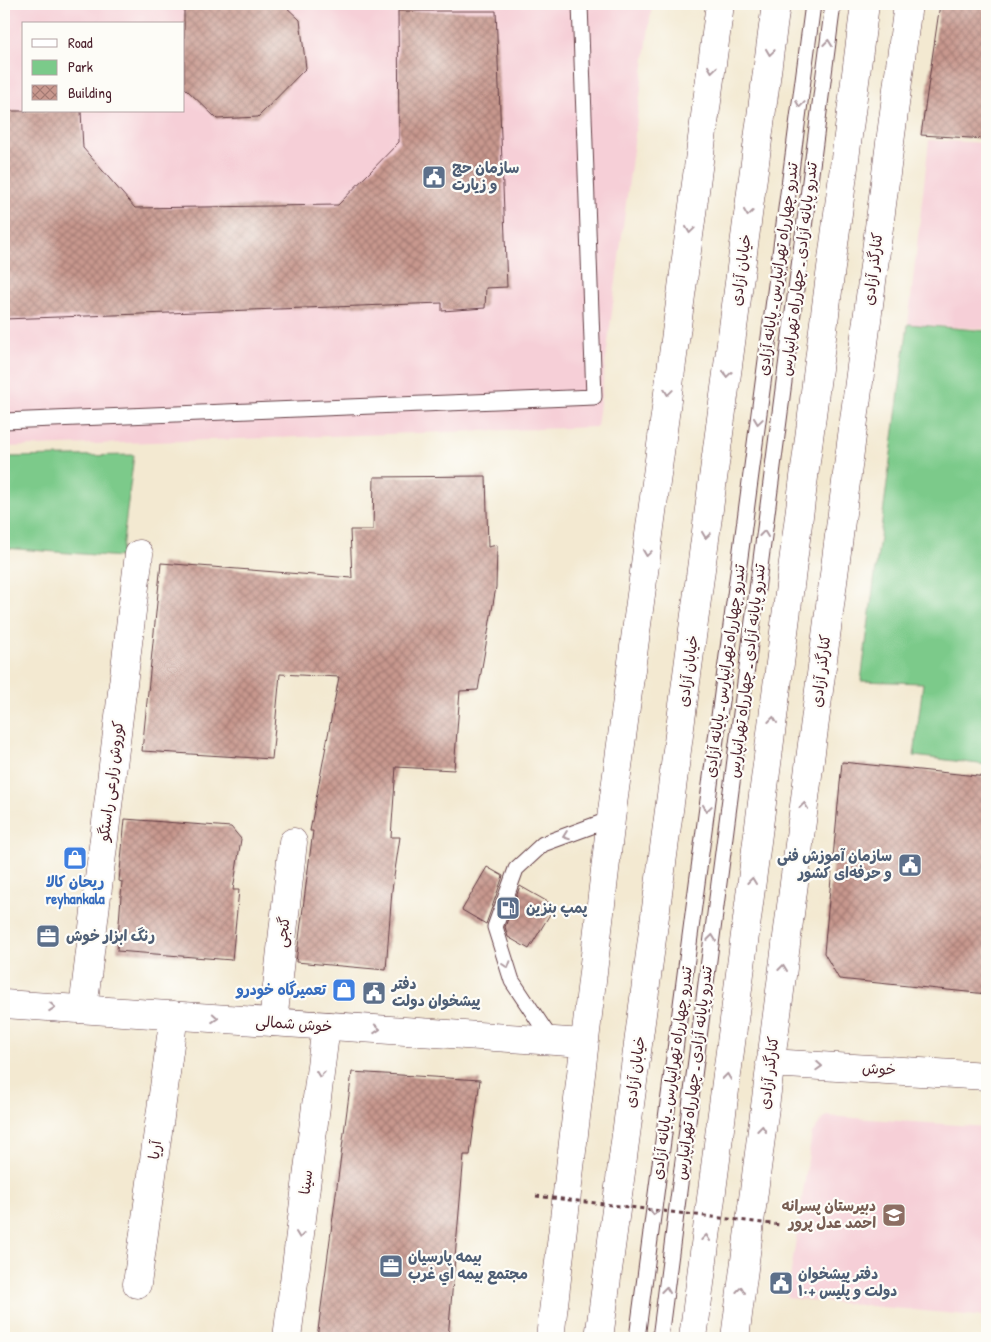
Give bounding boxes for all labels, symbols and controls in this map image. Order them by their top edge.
legend [22,22,185,112]
text: Road [68,32,93,53]
one-way arrow [822,39,833,47]
one-way arrow [765,48,776,56]
text: Park [68,56,93,77]
one-way arrow [707,65,717,74]
text: Building [68,82,112,103]
one-way arrow [795,100,806,108]
place label: سازمان حج و زیارت [452,157,519,195]
street label: تندرو چهارراه تهرانپارس ـ پایانه آزادی [752,160,803,377]
street label: تندرو پایانه آزادی ـ چهارراه تهرانپارس [775,160,822,377]
public building icon: سازمان حج و زیارت [421,164,447,190]
one-way arrow [744,209,754,217]
one-way arrow [685,227,696,235]
street label: کنارگذر آزادی [858,231,887,307]
street label: خیابان آزادی [725,233,756,307]
one-way arrow [722,371,733,379]
one-way arrow [664,387,674,396]
one-way arrow [753,418,764,426]
one-way arrow [759,529,769,538]
one-way arrow [701,532,712,540]
one-way arrow [642,549,653,557]
street label: تندرو چهارراه تهرانپارس ـ پایانه آزادی [699,562,750,779]
street label: تندرو پایانه آزادی ـ چهارراه تهرانپارس [723,562,770,779]
street label: کنارگذر آزادی [806,633,835,709]
street label: خیابان آزادی [672,634,703,708]
one-way arrow [767,715,778,723]
street label: کوروش زارعی راستگو [93,720,128,843]
one-way arrow [798,802,809,810]
one-way arrow [702,804,713,812]
one-way arrow [562,830,570,840]
shop icon: ریحان کالا reyhankala [62,845,88,871]
place label: سازمان آموزش فنی و حرفه‌ای کشور [777,845,892,883]
public building icon: سازمان آموزش فنی و حرفه‌ای کشور [897,852,923,878]
place label: ریحان کالا reyhankala [45,871,105,910]
one-way arrow [746,876,757,884]
fuel station icon: پمپ بنزین [495,895,521,921]
place label: پمپ بنزین [526,897,588,918]
street label: گنجی [270,915,295,949]
office icon: رنگ ابزار خوش [35,923,61,949]
place label: رنگ ابزار خوش [66,925,155,946]
one-way arrow [706,934,717,942]
one-way arrow [501,960,511,968]
one-way arrow [777,963,788,971]
street label: تندرو چهارراه تهرانپارس ـ پایانه آزادی [646,964,697,1181]
street label: تندرو پایانه آزادی ـ چهارراه تهرانپارس [670,964,717,1181]
place label: دفتر پیشخوان دولت [390,973,481,1011]
shop icon: تعمیرگاه خودرو [331,977,357,1003]
place label: تعمیرگاه خودرو [235,979,327,1000]
public building icon: دفتر پیشخوان دولت [361,980,387,1006]
one-way arrow [49,1001,57,1012]
street label: خوش شمالی [255,1010,333,1037]
one-way arrow [211,1012,219,1023]
one-way arrow [373,1024,381,1035]
street label: خیابان آزادی [619,1035,650,1109]
street label: کنارگذر آزادی [754,1035,783,1111]
street label: خوش [862,1057,897,1080]
one-way arrow [815,1060,823,1071]
one-way arrow [315,1070,326,1078]
one-way arrow [721,1072,732,1080]
one-way arrow [756,1124,767,1132]
street label: آریا [143,1138,166,1161]
street label: سینا [294,1168,317,1195]
place label: دبیرستان پسرانه احمد عدل پرور [781,1195,876,1233]
school or university icon: دبیرستان پسرانه احمد عدل پرور [881,1202,907,1228]
one-way arrow [649,1208,659,1216]
one-way arrow [295,1232,306,1240]
one-way arrow [700,1234,711,1242]
place label: بيمه پارسيان مجتمع بيمه اي غرب [408,1246,528,1286]
office icon: بيمه پارسيان مجتمع بيمه اي غرب [378,1253,404,1279]
place label: دفتر پیشخوان دولت و پلیس +۱۰ [798,1263,897,1301]
public building icon: دفتر پیشخوان دولت و پلیس +۱۰ [768,1270,794,1296]
one-way arrow [660,1286,671,1294]
one-way arrow [735,1286,746,1294]

